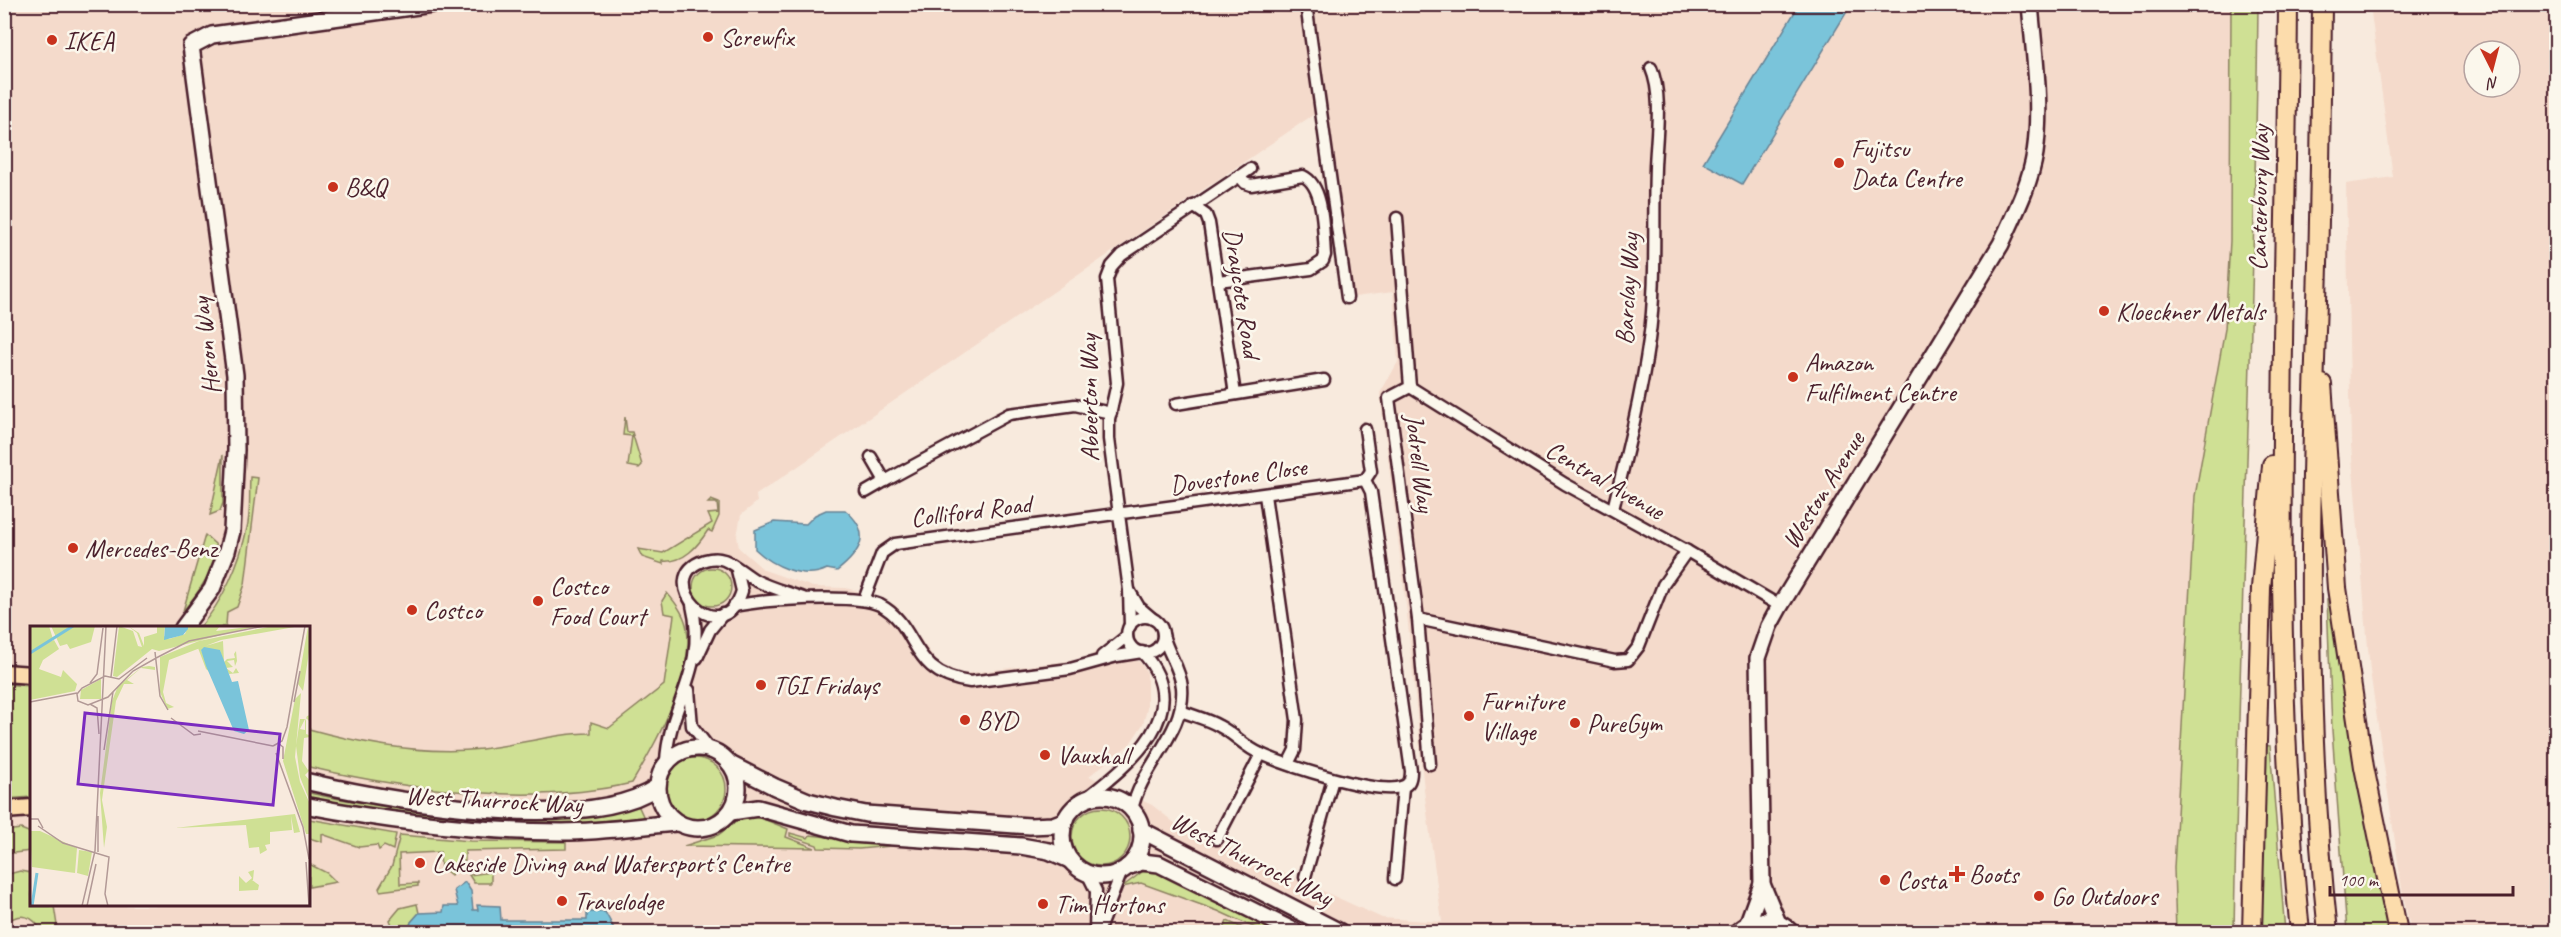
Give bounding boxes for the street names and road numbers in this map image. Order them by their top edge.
street label: Canterbury Way [2241,123,2277,271]
street label: Draycote Road [1215,226,1269,364]
street label: Barclay Way [1608,230,1647,346]
street label: Heron Way [183,293,228,397]
street label: Abberton Way [1071,332,1107,462]
street label: Jodrell Way [1397,410,1443,516]
street label: Weston Avenue [1774,424,1873,555]
street label: Central Avenue [1540,433,1671,528]
street label: Dovestone Close [1167,450,1310,502]
street label: Colliford Road [909,487,1037,535]
street label: West Thurrock Way [405,779,585,821]
street label: West Thurrock Way [1166,804,1340,915]

